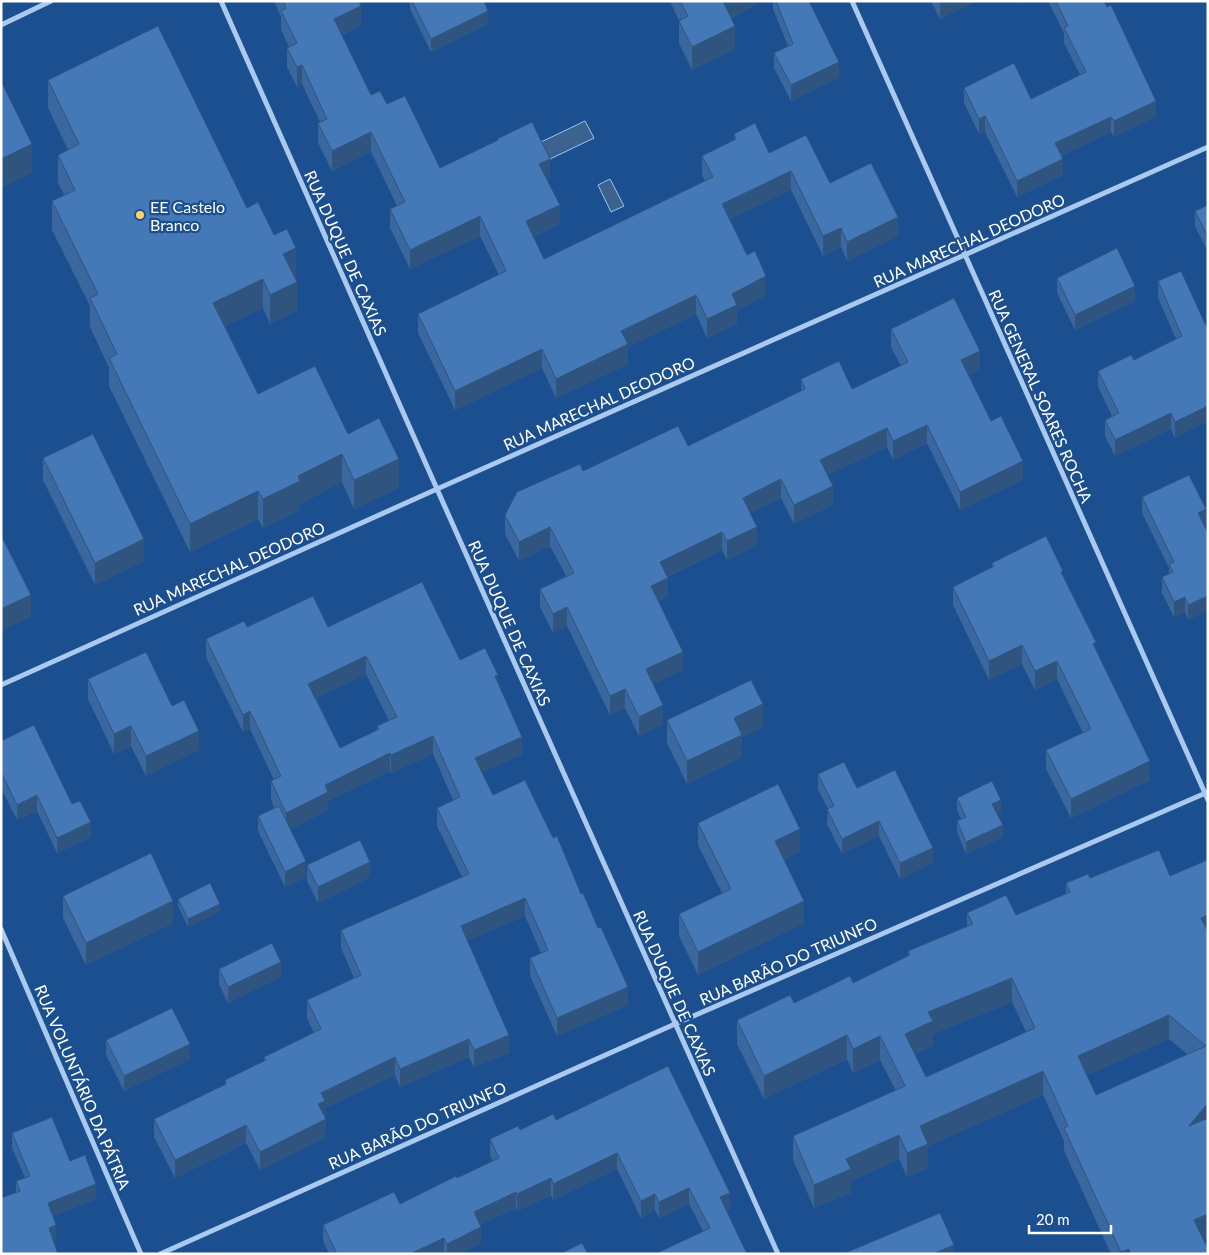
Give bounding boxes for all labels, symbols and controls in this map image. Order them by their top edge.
street label: RUA DUQUE DE CAXIAS [301,167,391,339]
street label: RUA MARECHAL DEODORO [870,189,1068,291]
place label: EE Castelo Branco [150,197,225,234]
marker: EE Castelo Branco [134,209,146,221]
street label: RUA GENERAL SOARES ROCHA [985,286,1097,506]
street label: RUA MARECHAL DEODORO [500,352,698,454]
street label: RUA MARECHAL DEODORO [130,517,328,619]
street label: RUA DUQUE DE CAXIAS [465,537,555,709]
street label: RUA DUQUE DE CAXIAS [630,907,720,1079]
street label: RUA BARÃO DO TRIUNFO [696,913,880,1009]
street label: RUA VOLUNTÁRIO DA PÁTRIA [31,982,135,1192]
street label: RUA BARÃO DO TRIUNFO [325,1077,509,1173]
scale bar [1029,1202,1112,1234]
text: 20 m [1036,1210,1070,1228]

